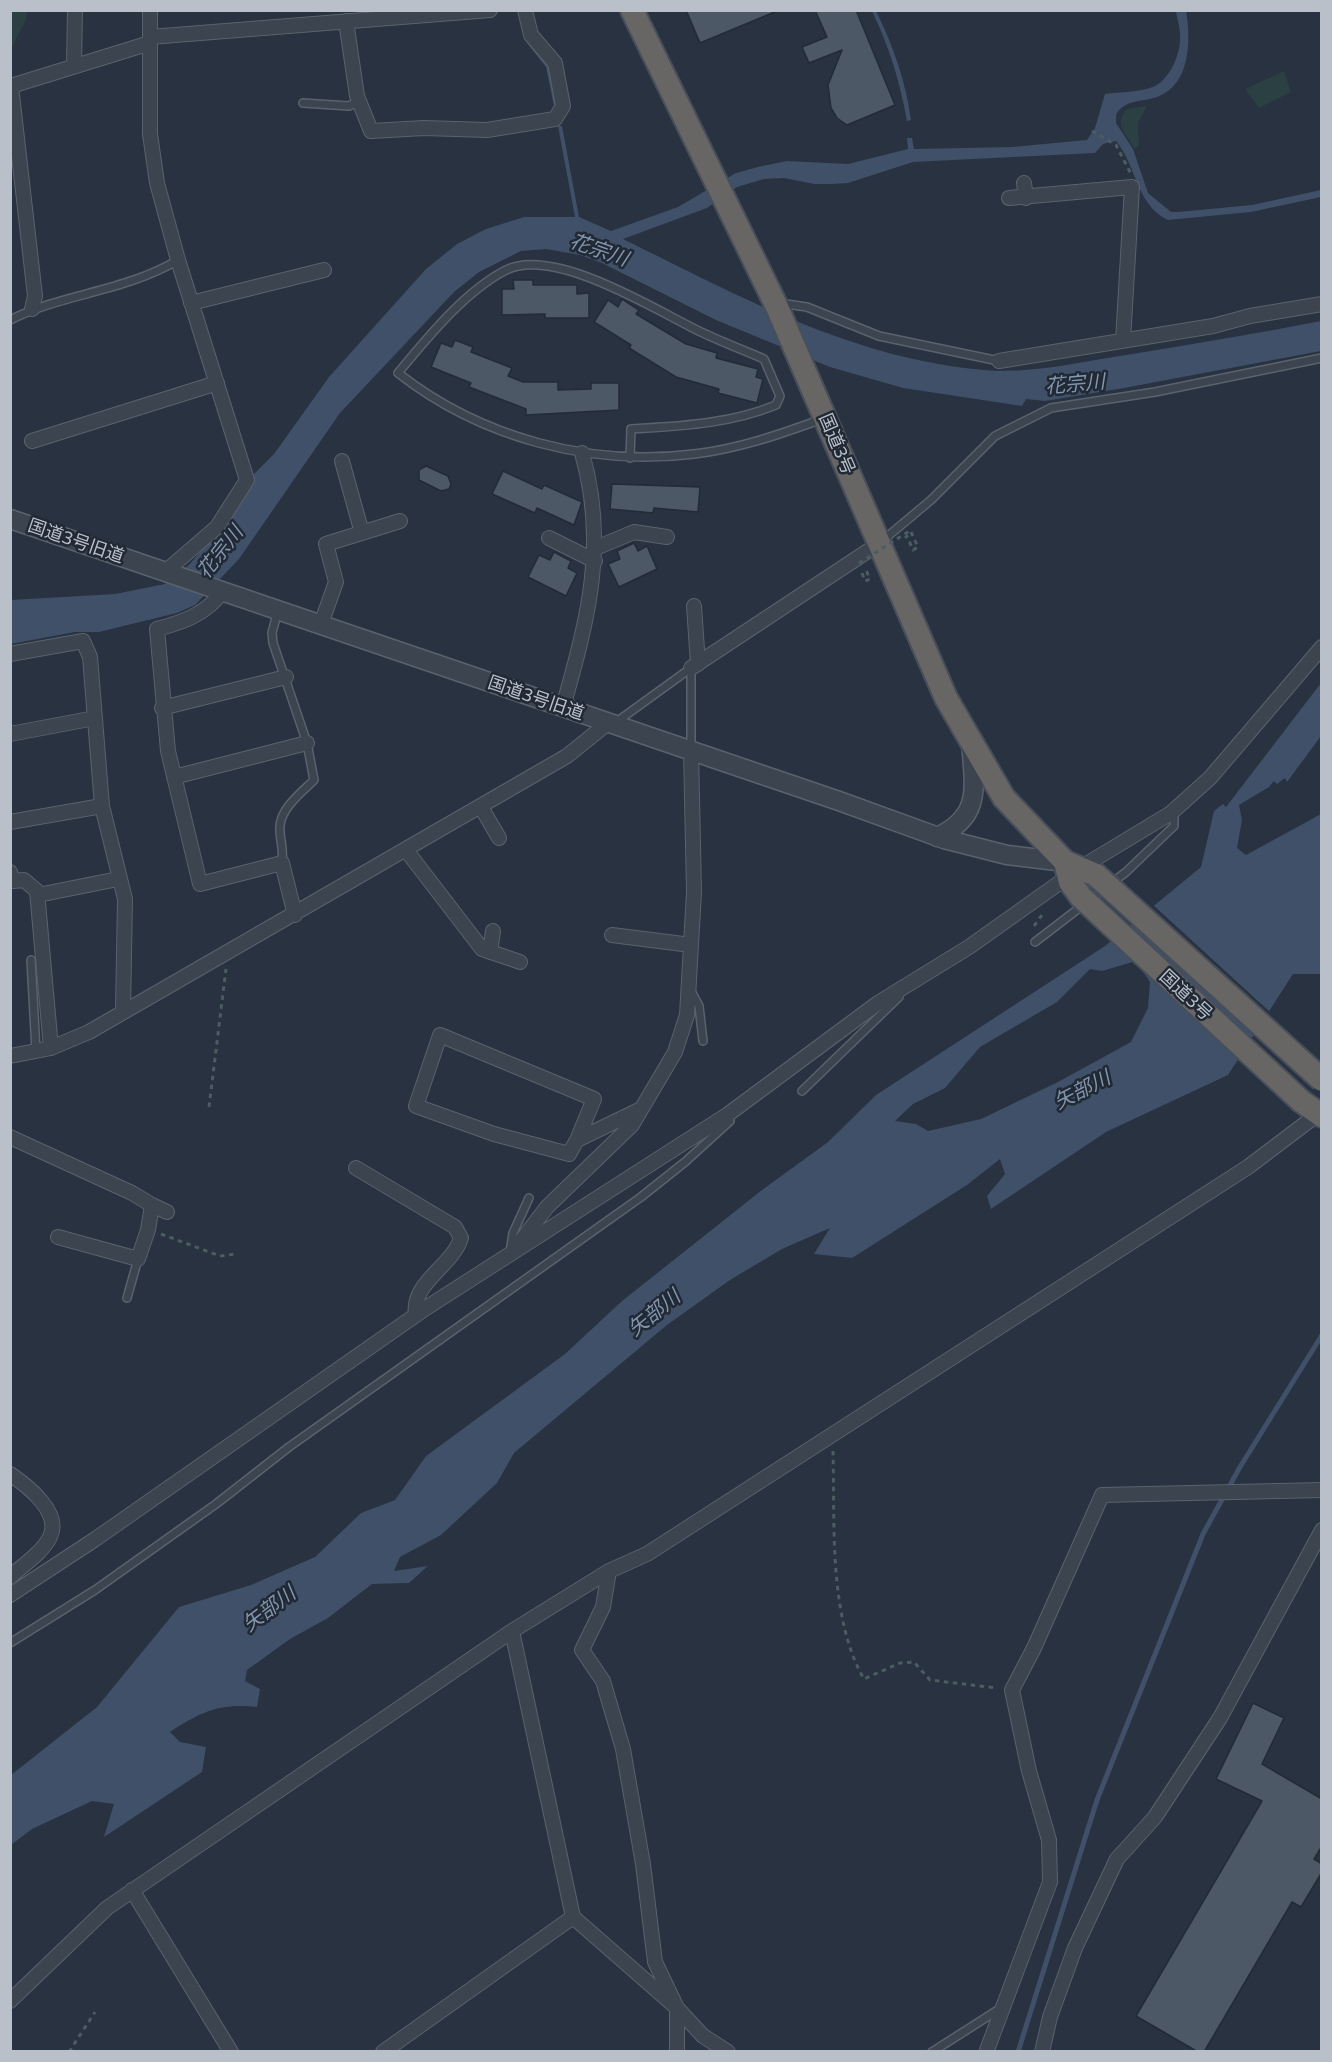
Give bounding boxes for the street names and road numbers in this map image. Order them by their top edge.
street label: 国道3号 [815,410,859,478]
street label: 国道3号旧道 [25,514,127,568]
street label: 国道3号旧道 [485,671,587,725]
street label: 国道3号 [1155,965,1217,1025]

